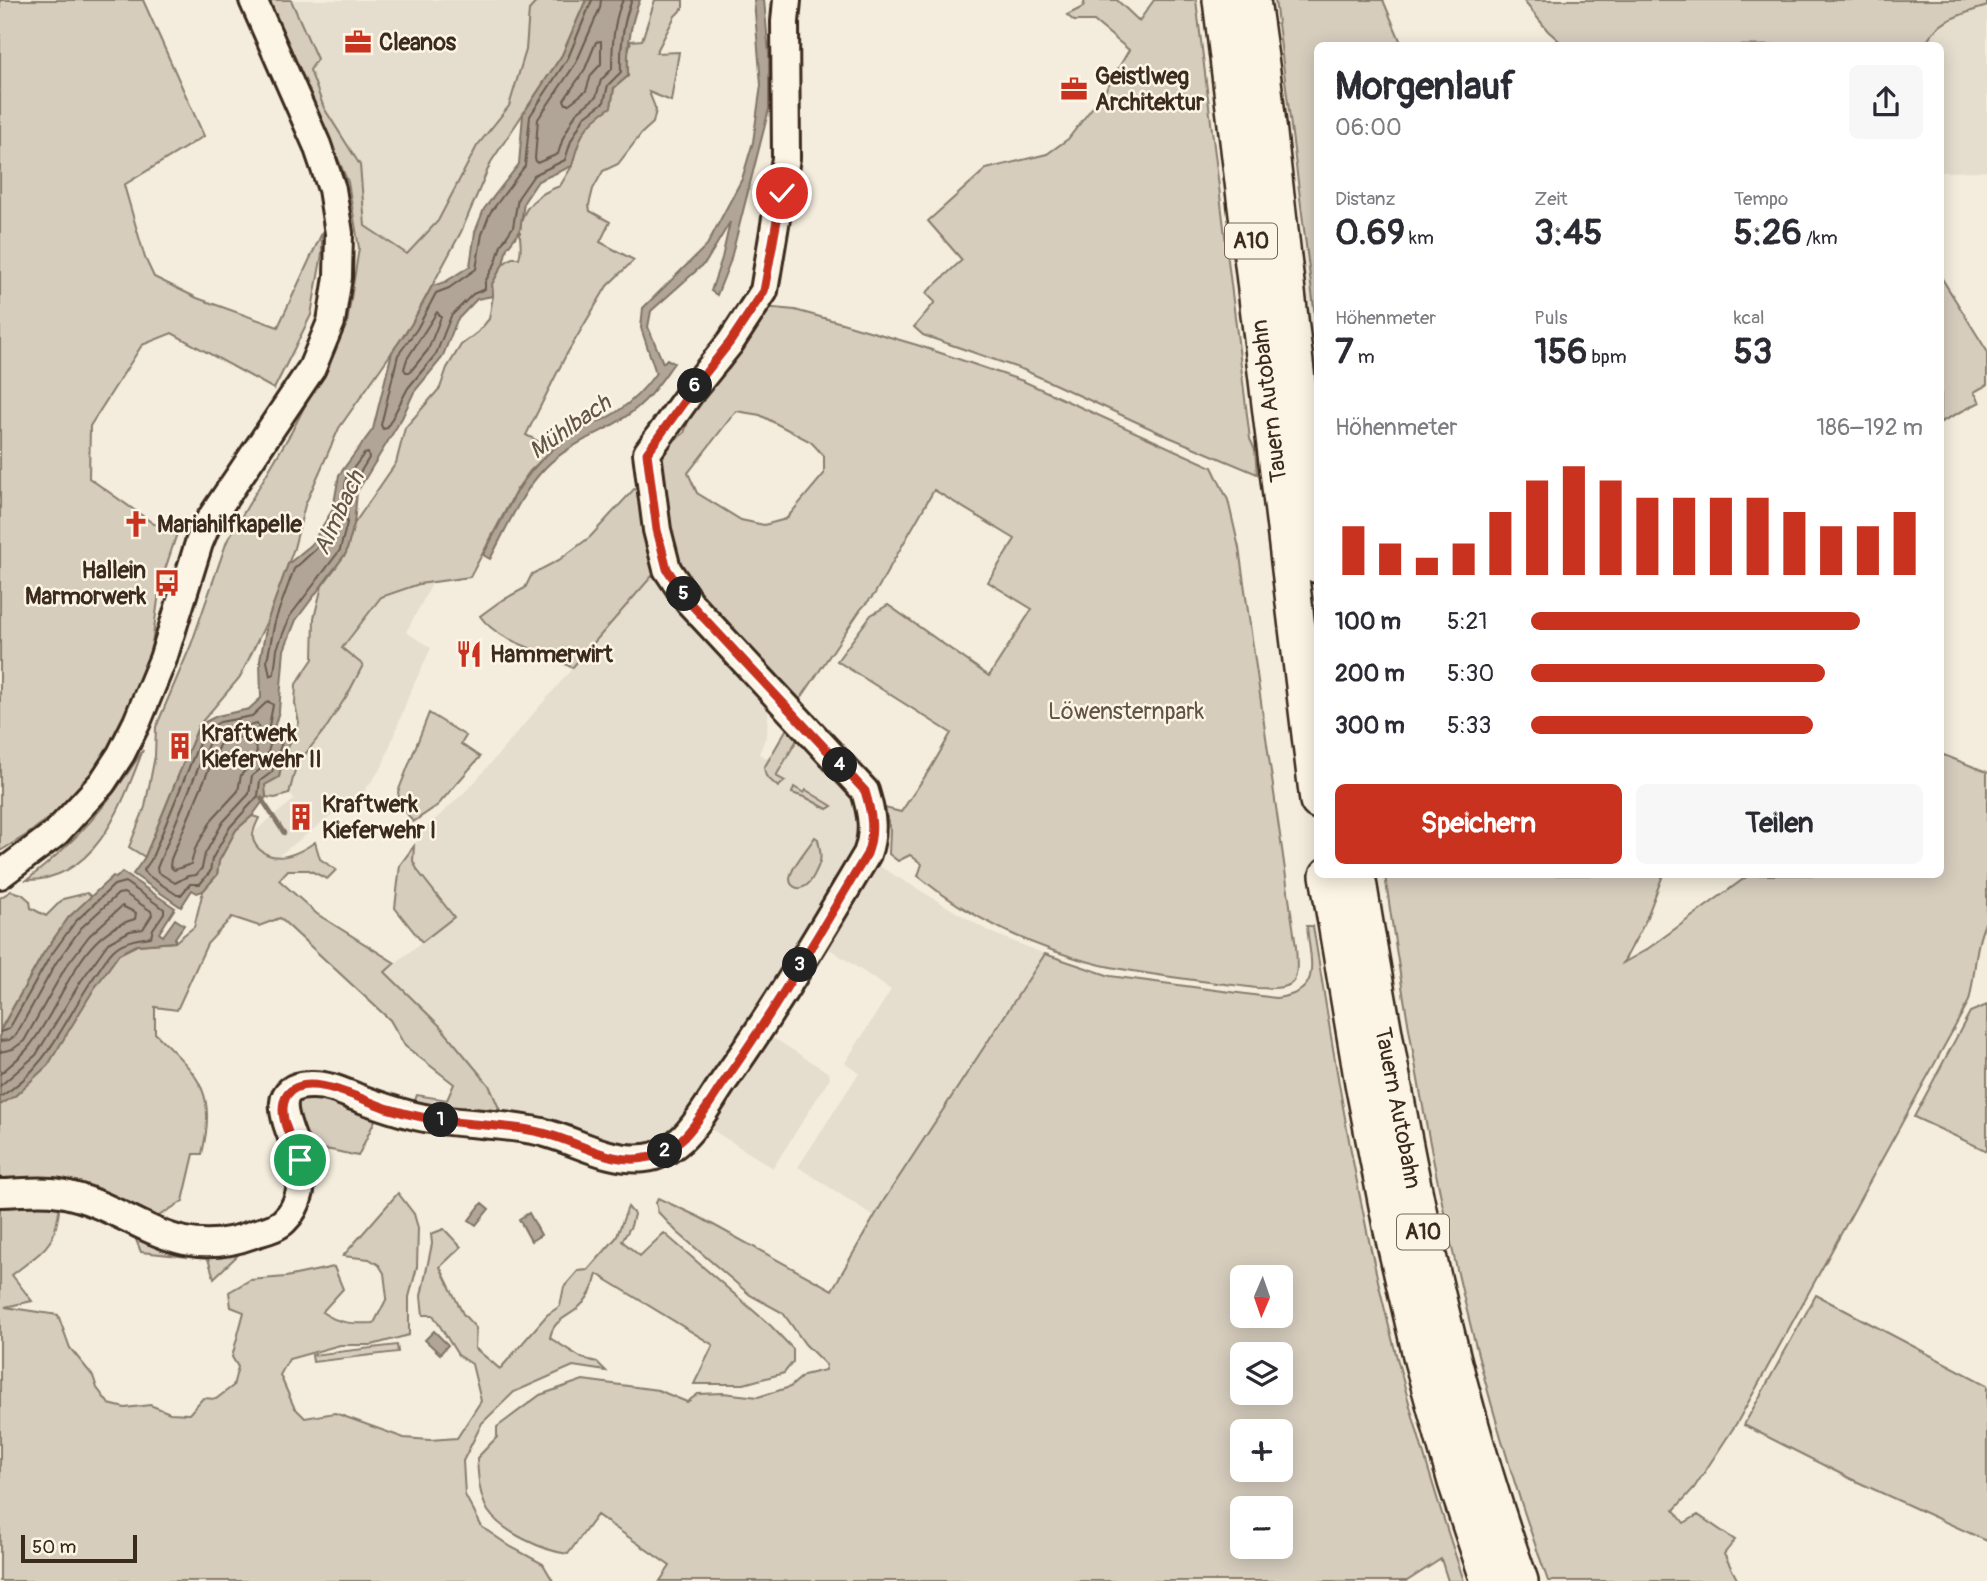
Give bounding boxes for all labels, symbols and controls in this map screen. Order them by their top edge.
office icon: Cleanos [343,27,373,57]
place label: Cleanos [379,28,457,57]
place label: Geistlweg Architektur [1095,62,1205,117]
text: Morgenlauf [1335,63,1515,111]
button: share [1849,65,1923,139]
office icon: Geistlweg Architektur [1059,74,1089,104]
text: 06:00 [1335,113,1402,142]
pin [752,163,812,223]
icon: check [763,174,801,212]
text: Distanz [1335,187,1395,211]
text: Zeit [1534,187,1568,211]
text: Tempo [1734,187,1788,211]
text: 0.69 [1335,211,1405,255]
text: 3:45 [1534,211,1602,255]
text: 5:26 [1734,211,1802,255]
road number: A10 [1225,224,1277,258]
text: km [1405,226,1434,250]
text: /km [1802,226,1838,250]
text: Höhenmeter [1335,306,1436,330]
text: Puls [1534,306,1567,330]
text: kcal [1734,306,1765,330]
street label: Tauern Autobahn [1245,318,1293,484]
text: 7 [1335,330,1354,374]
text: 156 [1534,330,1587,374]
text: 53 [1734,330,1772,374]
text: m [1354,345,1375,369]
text: bpm [1587,345,1627,369]
pin: 6 [678,368,712,404]
text: 6 [689,373,700,397]
water label: Mühlbach [524,387,618,466]
text: Höhenmeter [1335,413,1457,442]
text: 186–192 m [1816,413,1923,442]
water label: Almbach [307,465,372,559]
church icon: Mariahilfkapelle [121,509,151,539]
place label: Mariahilfkapelle [157,510,303,539]
place label: Hallein Marmorwerk [25,556,146,611]
bus stop icon: Hallein Marmorwerk [152,568,182,598]
pin: 5 [666,576,702,612]
text: 5 [678,581,689,605]
text: 100 m [1335,607,1401,636]
text: 5:21 [1447,607,1487,636]
restaurant icon: Hammerwirt [454,639,484,669]
place label: Hammerwirt [490,640,613,669]
text: 200 m [1335,659,1405,688]
text: 5:30 [1447,659,1494,688]
park label: Löwensternpark [1048,697,1204,726]
text: 300 m [1335,711,1405,740]
text: 5:33 [1447,711,1491,740]
place label: Kraftwerk Kieferwehr II [201,719,322,774]
building icon: Kraftwerk Kieferwehr II [165,731,195,761]
pin: 4 [822,748,858,782]
text: 4 [834,752,845,776]
button: Speichern [1335,784,1622,864]
button: Teilen [1636,784,1923,864]
place label: Kraftwerk Kieferwehr I [322,790,436,845]
building icon: Kraftwerk Kieferwehr I [286,802,316,832]
pin: 3 [782,948,818,982]
text: 3 [794,952,805,976]
street label: Tauern Autobahn [1368,1025,1428,1191]
pin: 1 [424,1102,458,1138]
text: 1 [437,1107,444,1131]
pin [270,1130,330,1190]
pin: 2 [648,1134,682,1168]
text: 2 [659,1138,670,1162]
icon: arrive [281,1141,319,1179]
road number: A10 [1397,1214,1449,1250]
north arrow [1230,1265,1293,1328]
map controls [1230,1265,1293,1559]
button: layers [1230,1342,1293,1405]
button: + [1230,1419,1293,1482]
button: − [1230,1496,1293,1559]
scale bar [21,1532,136,1564]
text: 50 m [32,1535,76,1559]

